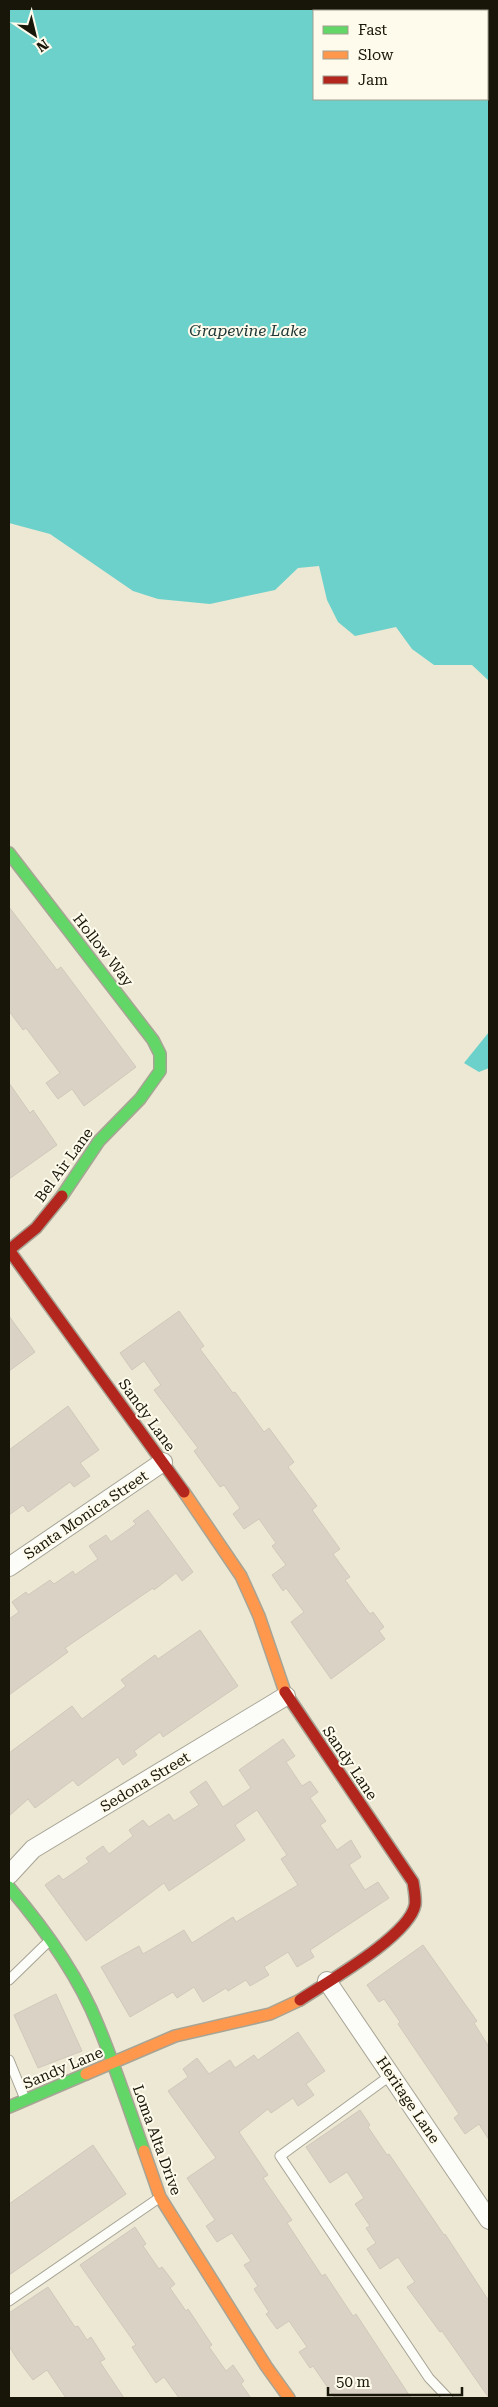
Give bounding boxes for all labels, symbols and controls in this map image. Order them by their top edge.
north arrow [10,10,60,60]
legend [313,10,488,100]
text: Fast [358,21,388,39]
text: N [33,36,51,55]
text: Slow [358,46,394,64]
text: Jam [358,71,388,89]
water label: Grapevine Lake [189,321,307,340]
street label: Hollow Way [69,910,137,990]
street label: Bel Air Lane [31,1124,97,1206]
street label: Sandy Lane [115,1375,179,1455]
street label: Santa Monica Street [21,1467,152,1563]
street label: Sandy Lane [319,1723,381,1803]
street label: Sedona Street [97,1748,193,1816]
street label: Sandy Lane [20,2043,106,2093]
street label: Heritage Lane [372,2053,444,2147]
street label: Loma Alta Drive [129,2082,185,2198]
scale bar [328,2364,462,2396]
text: 50 m [336,2373,371,2391]

